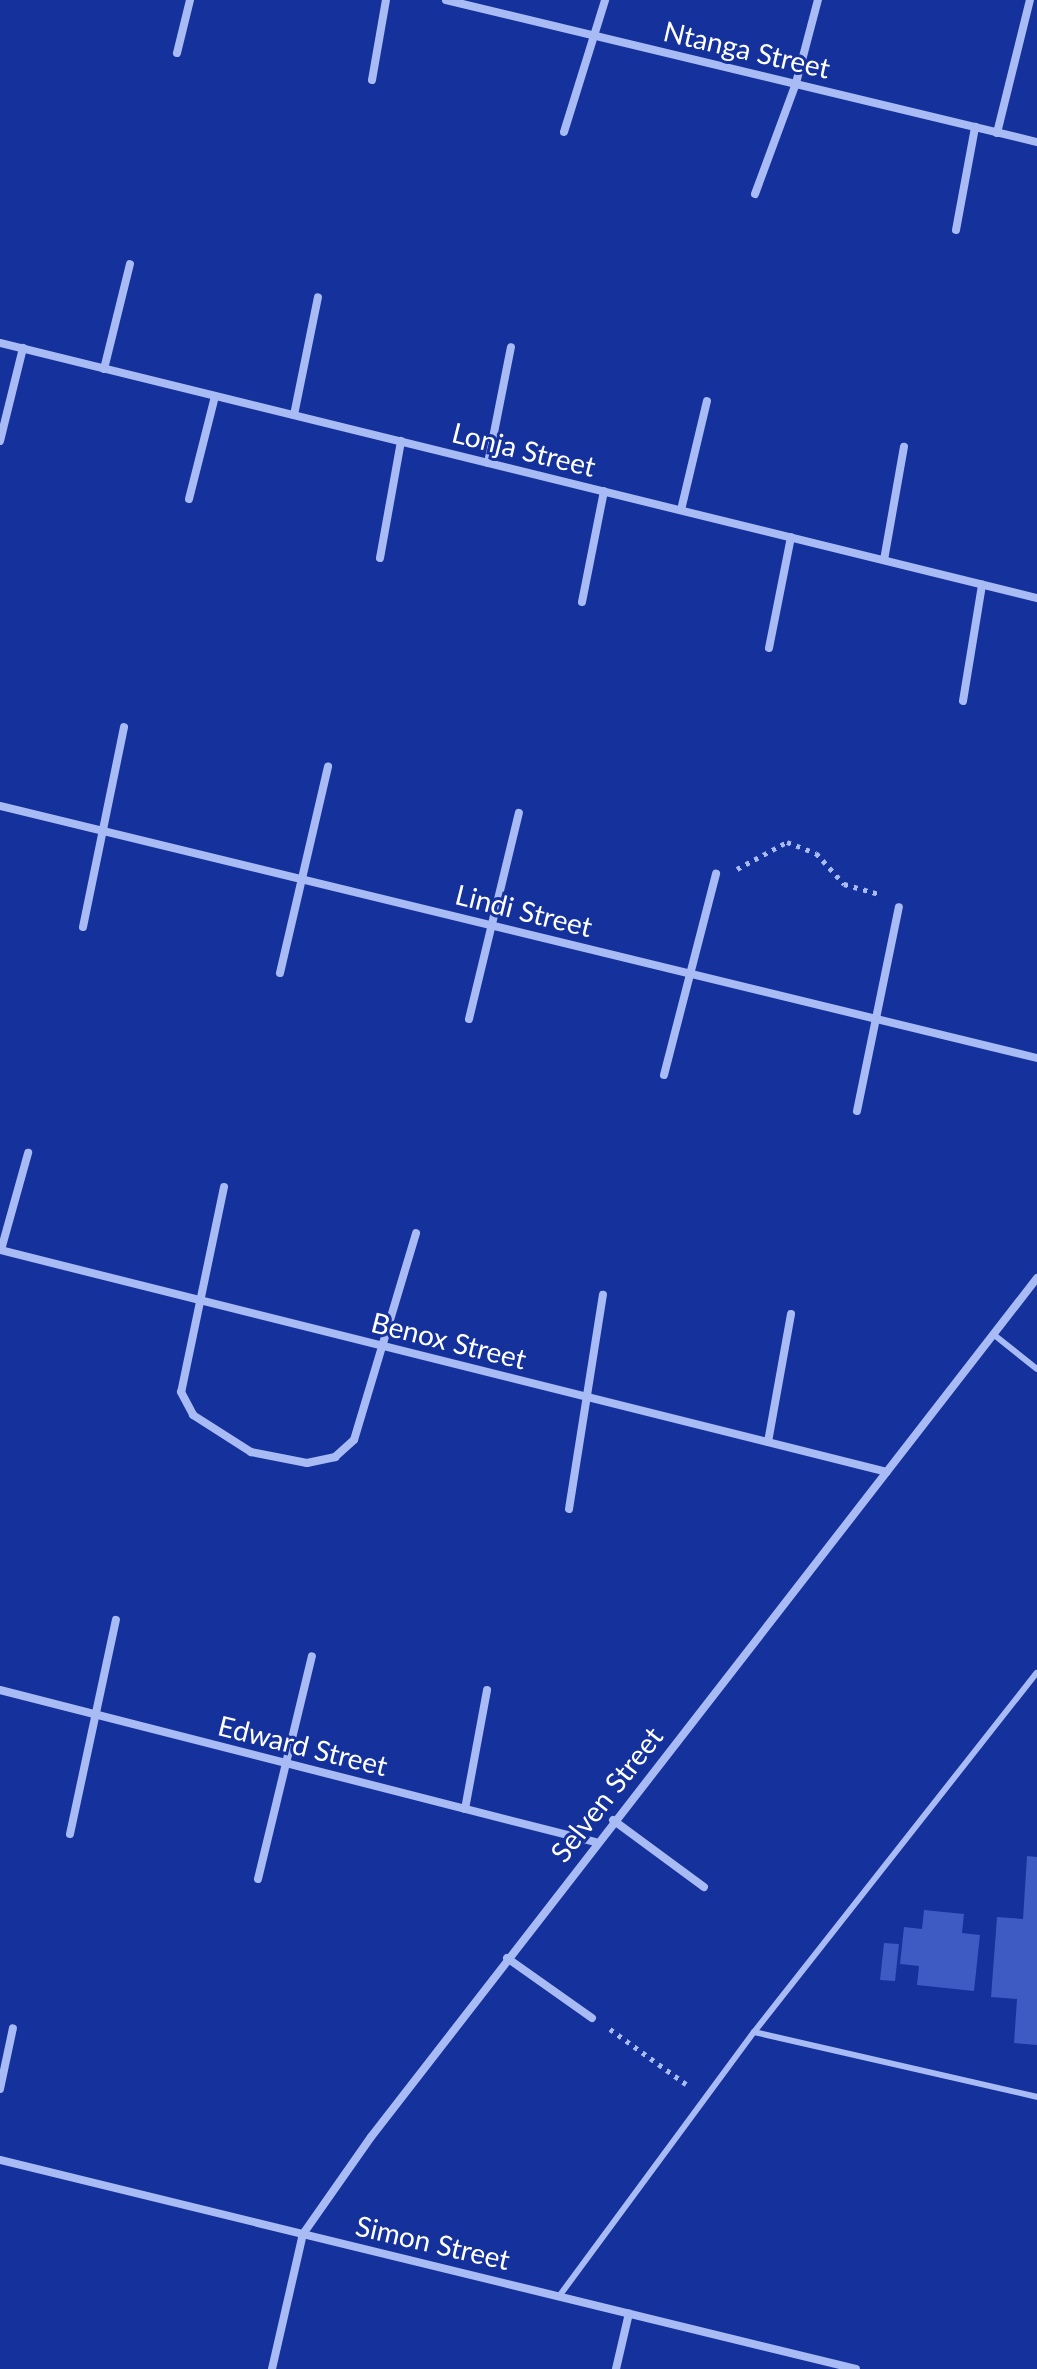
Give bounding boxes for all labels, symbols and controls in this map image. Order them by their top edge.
street label: Ntanga Street [660,14,834,84]
street label: Lonja Street [449,415,599,483]
street label: Lindi Street [452,877,596,943]
street label: Benox Street [368,1305,530,1375]
street label: Edward Street [215,1708,391,1782]
street label: Selven Street [543,1720,669,1868]
street label: Simon Street [353,2208,513,2276]

